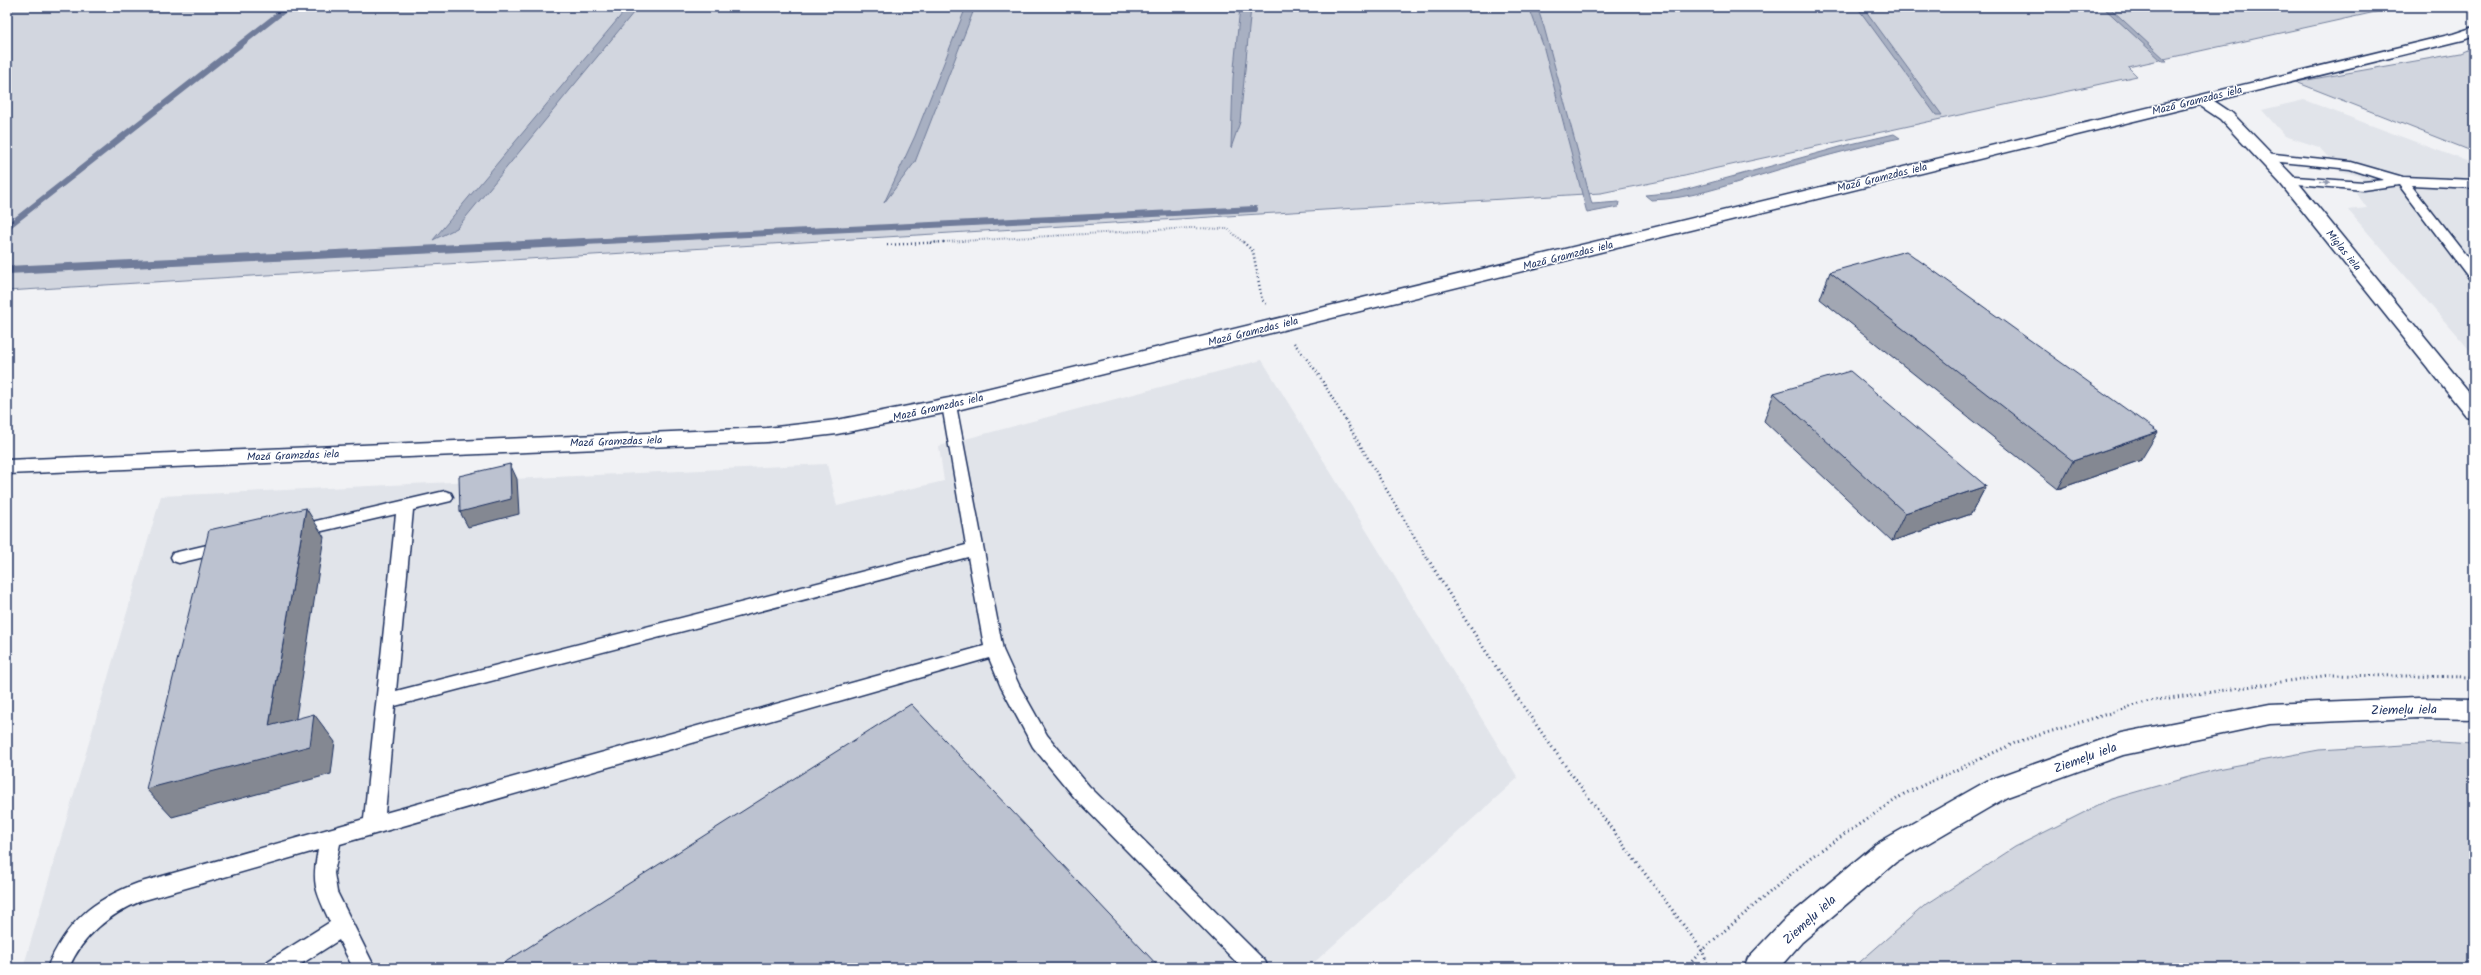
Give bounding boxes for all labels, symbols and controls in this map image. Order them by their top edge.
street label: Mazā Gramzdas iela [2150,81,2244,121]
street label: Mazā Gramzdas iela [1835,158,1929,198]
one-way arrow [2319,179,2331,186]
street label: Miglas iela [2321,226,2366,275]
street label: Mazā Gramzdas iela [1521,236,1615,276]
street label: Mazā Gramzdas iela [1206,312,1300,352]
street label: Mazā Gramzdas iela [891,389,985,427]
street label: Mazā Gramzdas iela [569,431,663,453]
street label: Mazā Gramzdas iela [246,445,340,467]
street label: Ziemeļu iela [2371,699,2437,722]
street label: Ziemeļu iela [2051,737,2120,780]
street label: Ziemeļu iela [1778,890,1842,950]

